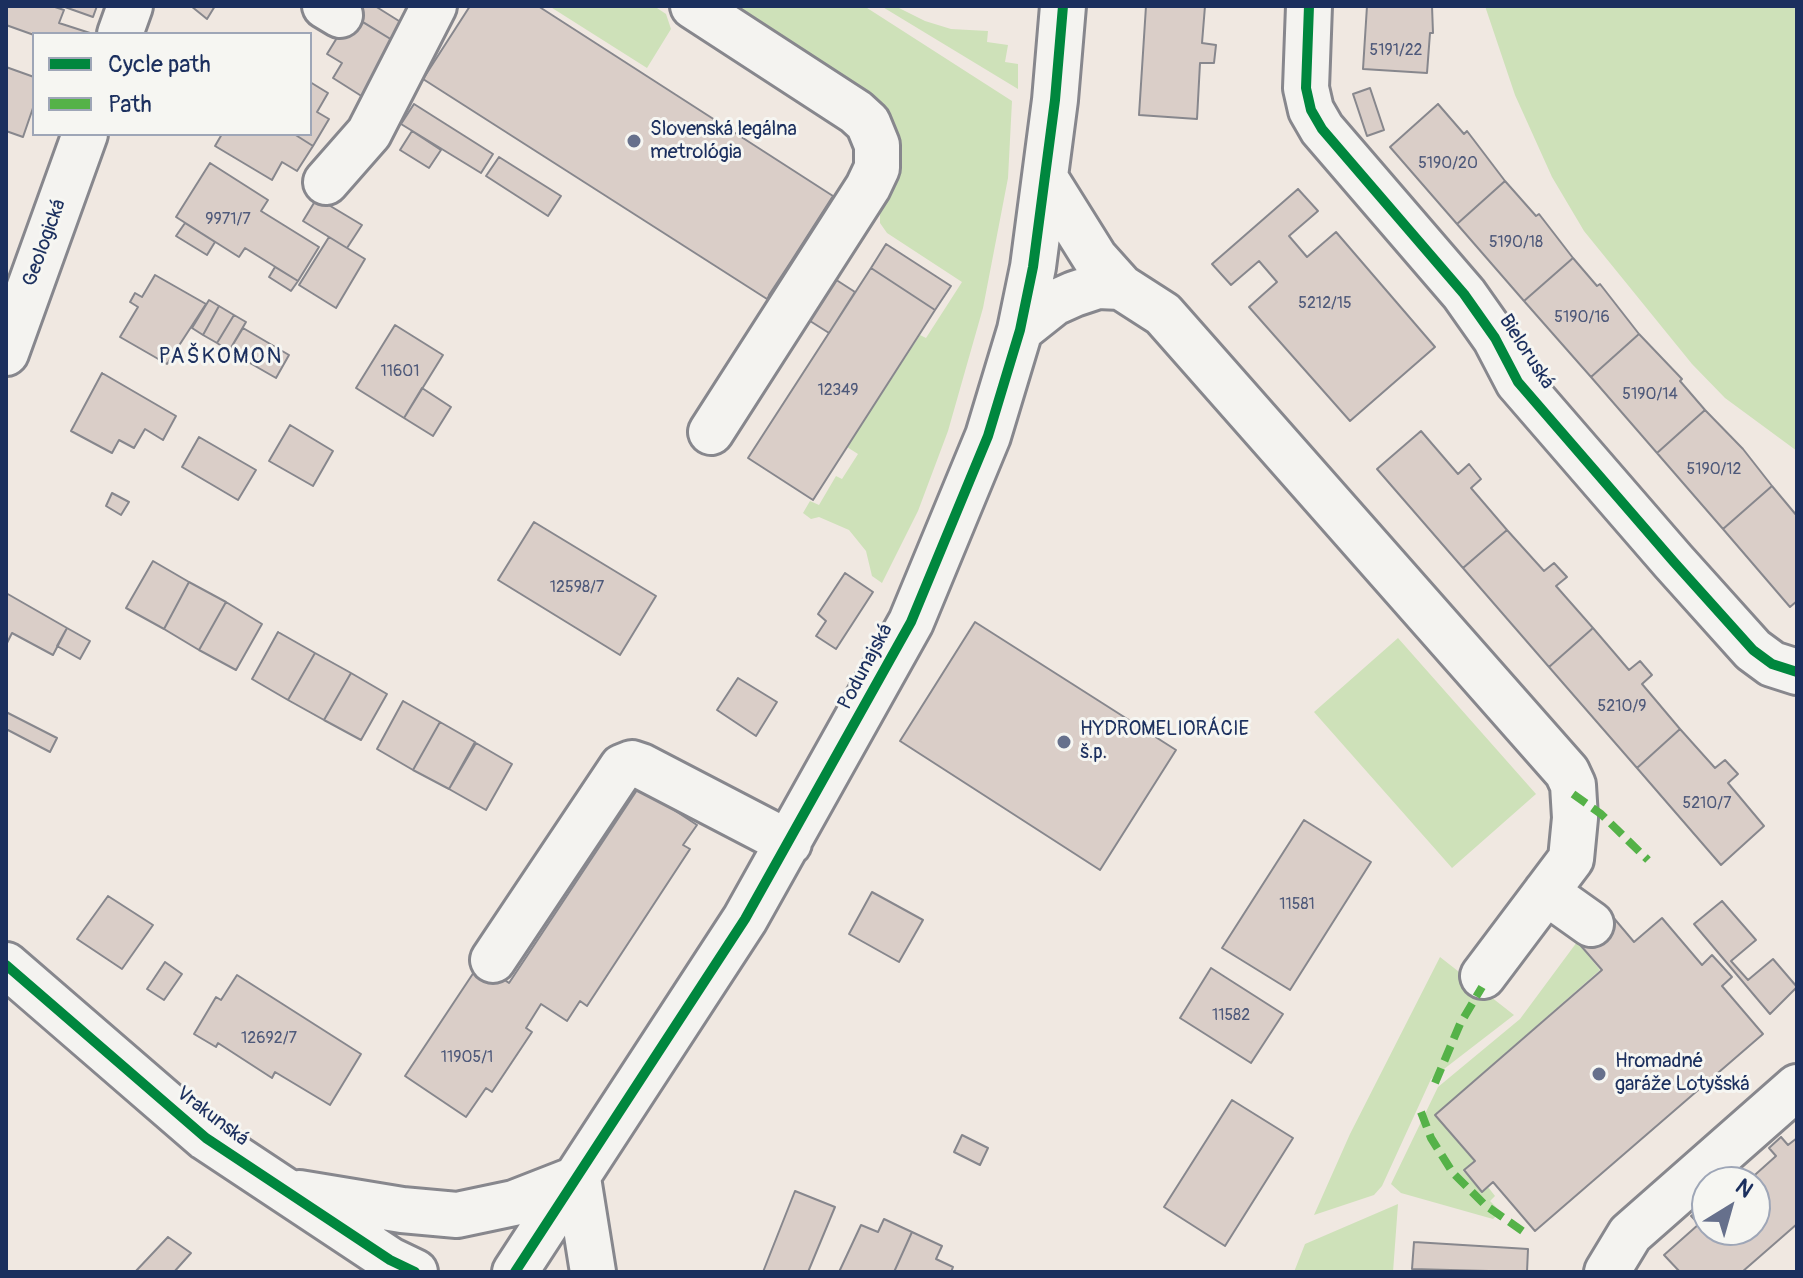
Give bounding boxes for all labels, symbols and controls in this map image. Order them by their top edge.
legend [32,32,312,136]
house number: 5191/22 [1369,41,1423,61]
text: Cycle path [108,50,211,79]
text: Path [108,90,152,119]
place label: Slovenská legálna metrológia [650,118,797,165]
marker: Slovenská legálna metrológia [625,132,643,150]
house number: 5190/20 [1418,154,1478,174]
street label: Geologická [18,196,72,290]
house number: 9971/7 [205,210,251,230]
house number: 5190/18 [1489,233,1543,253]
house number: 5212/15 [1298,294,1352,314]
house number: 5190/16 [1554,308,1610,328]
street label: Bieloruská [1493,310,1559,394]
district label: PAŠKOMON [159,344,283,370]
house number: 11601 [380,362,420,382]
house number: 12349 [817,381,859,401]
house number: 5190/14 [1622,385,1678,405]
house number: 5190/12 [1686,460,1742,480]
house number: 12598/7 [550,578,604,598]
street label: Podunajská [833,620,899,714]
house number: 5210/9 [1598,697,1646,717]
place label: HYDROMELIORÁCIE š.p. [1080,718,1249,765]
marker: HYDROMELIORÁCIE š.p. [1055,733,1073,751]
house number: 5210/7 [1682,794,1732,814]
house number: 11581 [1279,895,1315,915]
house number: 11582 [1212,1006,1250,1026]
house number: 12692/7 [241,1029,297,1049]
house number: 11905/1 [441,1048,493,1068]
place label: Hromadné garáže Lotyšská [1615,1050,1750,1097]
marker: Hromadné garáže Lotyšská [1590,1065,1608,1083]
street label: Vrakunská [171,1082,253,1152]
north arrow [1691,1166,1771,1246]
text: N [1730,1173,1759,1204]

